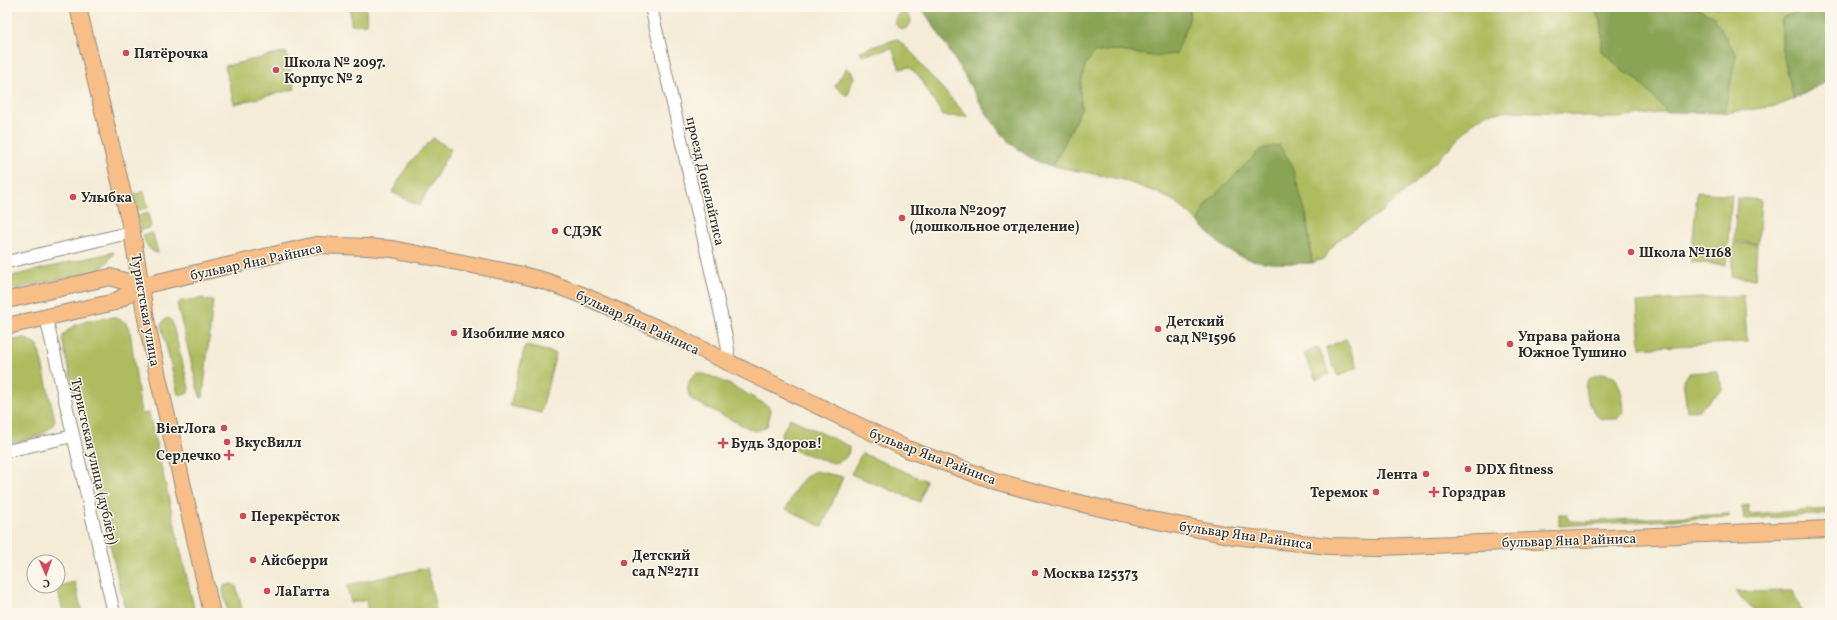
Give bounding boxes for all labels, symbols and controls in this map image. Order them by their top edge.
place label: Пятёрочка [134,45,209,64]
marker: Пятёрочка [121,48,131,58]
place label: Школа № 2097. Корпус № 2 [284,54,386,89]
marker: Школа № 2097. Корпус № 2 [271,65,281,75]
street label: проезд Донелайтиса [680,115,729,248]
place label: Улыбка [81,189,133,208]
marker: Улыбка [68,192,78,202]
place label: Школа №2097 (дошкольное отделение) [910,202,1080,237]
marker: Школа №2097 (дошкольное отделение) [897,213,907,223]
place label: СДЭК [563,223,602,242]
marker: СДЭК [550,226,560,236]
street label: бульвар Яна Райниса [189,239,324,286]
place label: Школа №1168 [1639,244,1732,263]
marker: Школа №1168 [1626,247,1636,257]
street label: Туристская улица [125,252,164,368]
street label: бульвар Яна Райниса [572,286,702,360]
place label: Детский сад №1596 [1166,313,1236,348]
marker: Детский сад №1596 [1153,324,1163,334]
place label: Изобилие мясо [462,325,565,344]
marker: Изобилие мясо [449,328,459,338]
place label: Управа района Южное Тушино [1518,328,1627,363]
marker: Управа района Южное Тушино [1505,339,1515,349]
street label: Туристская улица (дублёр) [65,376,122,546]
place label: BierЛога [156,420,216,439]
marker: BierЛога [219,423,229,433]
street label: бульвар Яна Райниса [866,424,999,490]
place label: ВкусВилл [235,434,301,453]
place label: Будь Здоров! [731,435,822,454]
marker: ВкусВилл [222,437,232,447]
marker: Будь Здоров! [718,438,728,448]
place label: Сердечко [156,447,221,466]
marker: Сердечко [224,450,234,460]
place label: DDX fitness [1476,461,1553,480]
marker: DDX fitness [1463,464,1473,474]
place label: Лента [1377,466,1418,485]
marker: Лента [1421,469,1431,479]
place label: Теремок [1310,484,1369,503]
place label: Горздрав [1442,484,1506,503]
marker: Теремок [1371,487,1381,497]
marker: Горздрав [1429,487,1439,497]
place label: Перекрёсток [251,508,340,527]
marker: Перекрёсток [238,511,248,521]
street label: бульвар Яна Райниса [1178,518,1314,555]
street label: бульвар Яна Райниса [1501,530,1637,553]
place label: Детский сад №2711 [632,547,699,582]
place label: Айсберри [261,552,328,571]
north arrow [26,554,66,594]
marker: Айсберри [248,555,258,565]
marker: Детский сад №2711 [619,558,629,568]
place label: Москва 125373 [1043,565,1138,584]
marker: Москва 125373 [1030,568,1040,578]
text: С [42,575,50,590]
place label: ЛаГатта [275,583,330,602]
marker: ЛаГатта [262,586,272,596]

